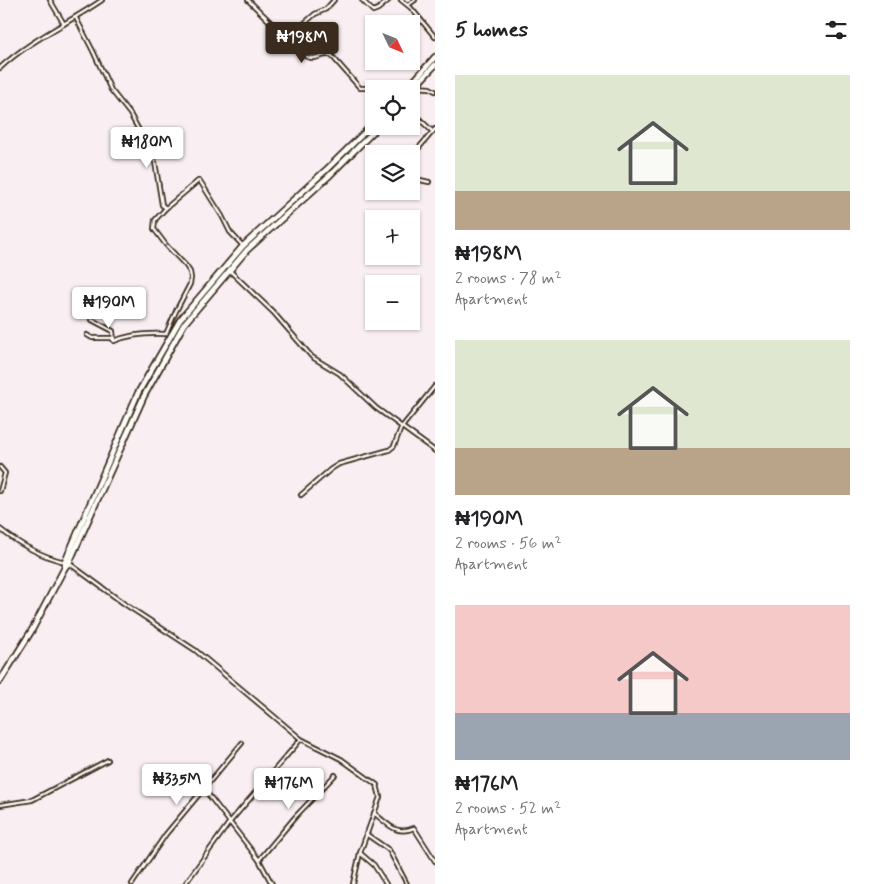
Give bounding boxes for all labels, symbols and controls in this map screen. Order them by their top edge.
north arrow [365,15,420,70]
map controls [365,15,420,330]
text: 5 homes [455,16,528,44]
icon: filters [822,16,850,44]
pin: ₦198M [267,22,337,64]
text: ₦198M [277,27,327,48]
button: locate [365,80,420,135]
icon: home [608,108,698,198]
pin: ₦180M [112,126,182,169]
text: ₦180M [121,132,173,153]
button: layers [365,145,420,200]
button: + [365,210,420,265]
text: ₦198M [455,240,522,268]
text: 2 rooms · 78 m² [455,268,562,289]
button: − [365,275,420,330]
pin: ₦190M [74,286,144,329]
text: Apartment [455,289,528,310]
text: ₦190M [83,292,135,313]
icon: home [608,373,698,463]
text: ₦190M [455,505,523,533]
text: 2 rooms · 56 m² [455,533,562,554]
text: Apartment [455,554,528,575]
icon: home [608,638,698,728]
pin: ₦335M [142,764,212,806]
pin: ₦176M [254,768,324,810]
text: ₦335M [153,769,201,790]
text: ₦176M [455,770,518,798]
text: ₦176M [265,773,313,794]
text: 2 rooms · 52 m² [455,798,561,819]
text: Apartment [455,819,528,840]

